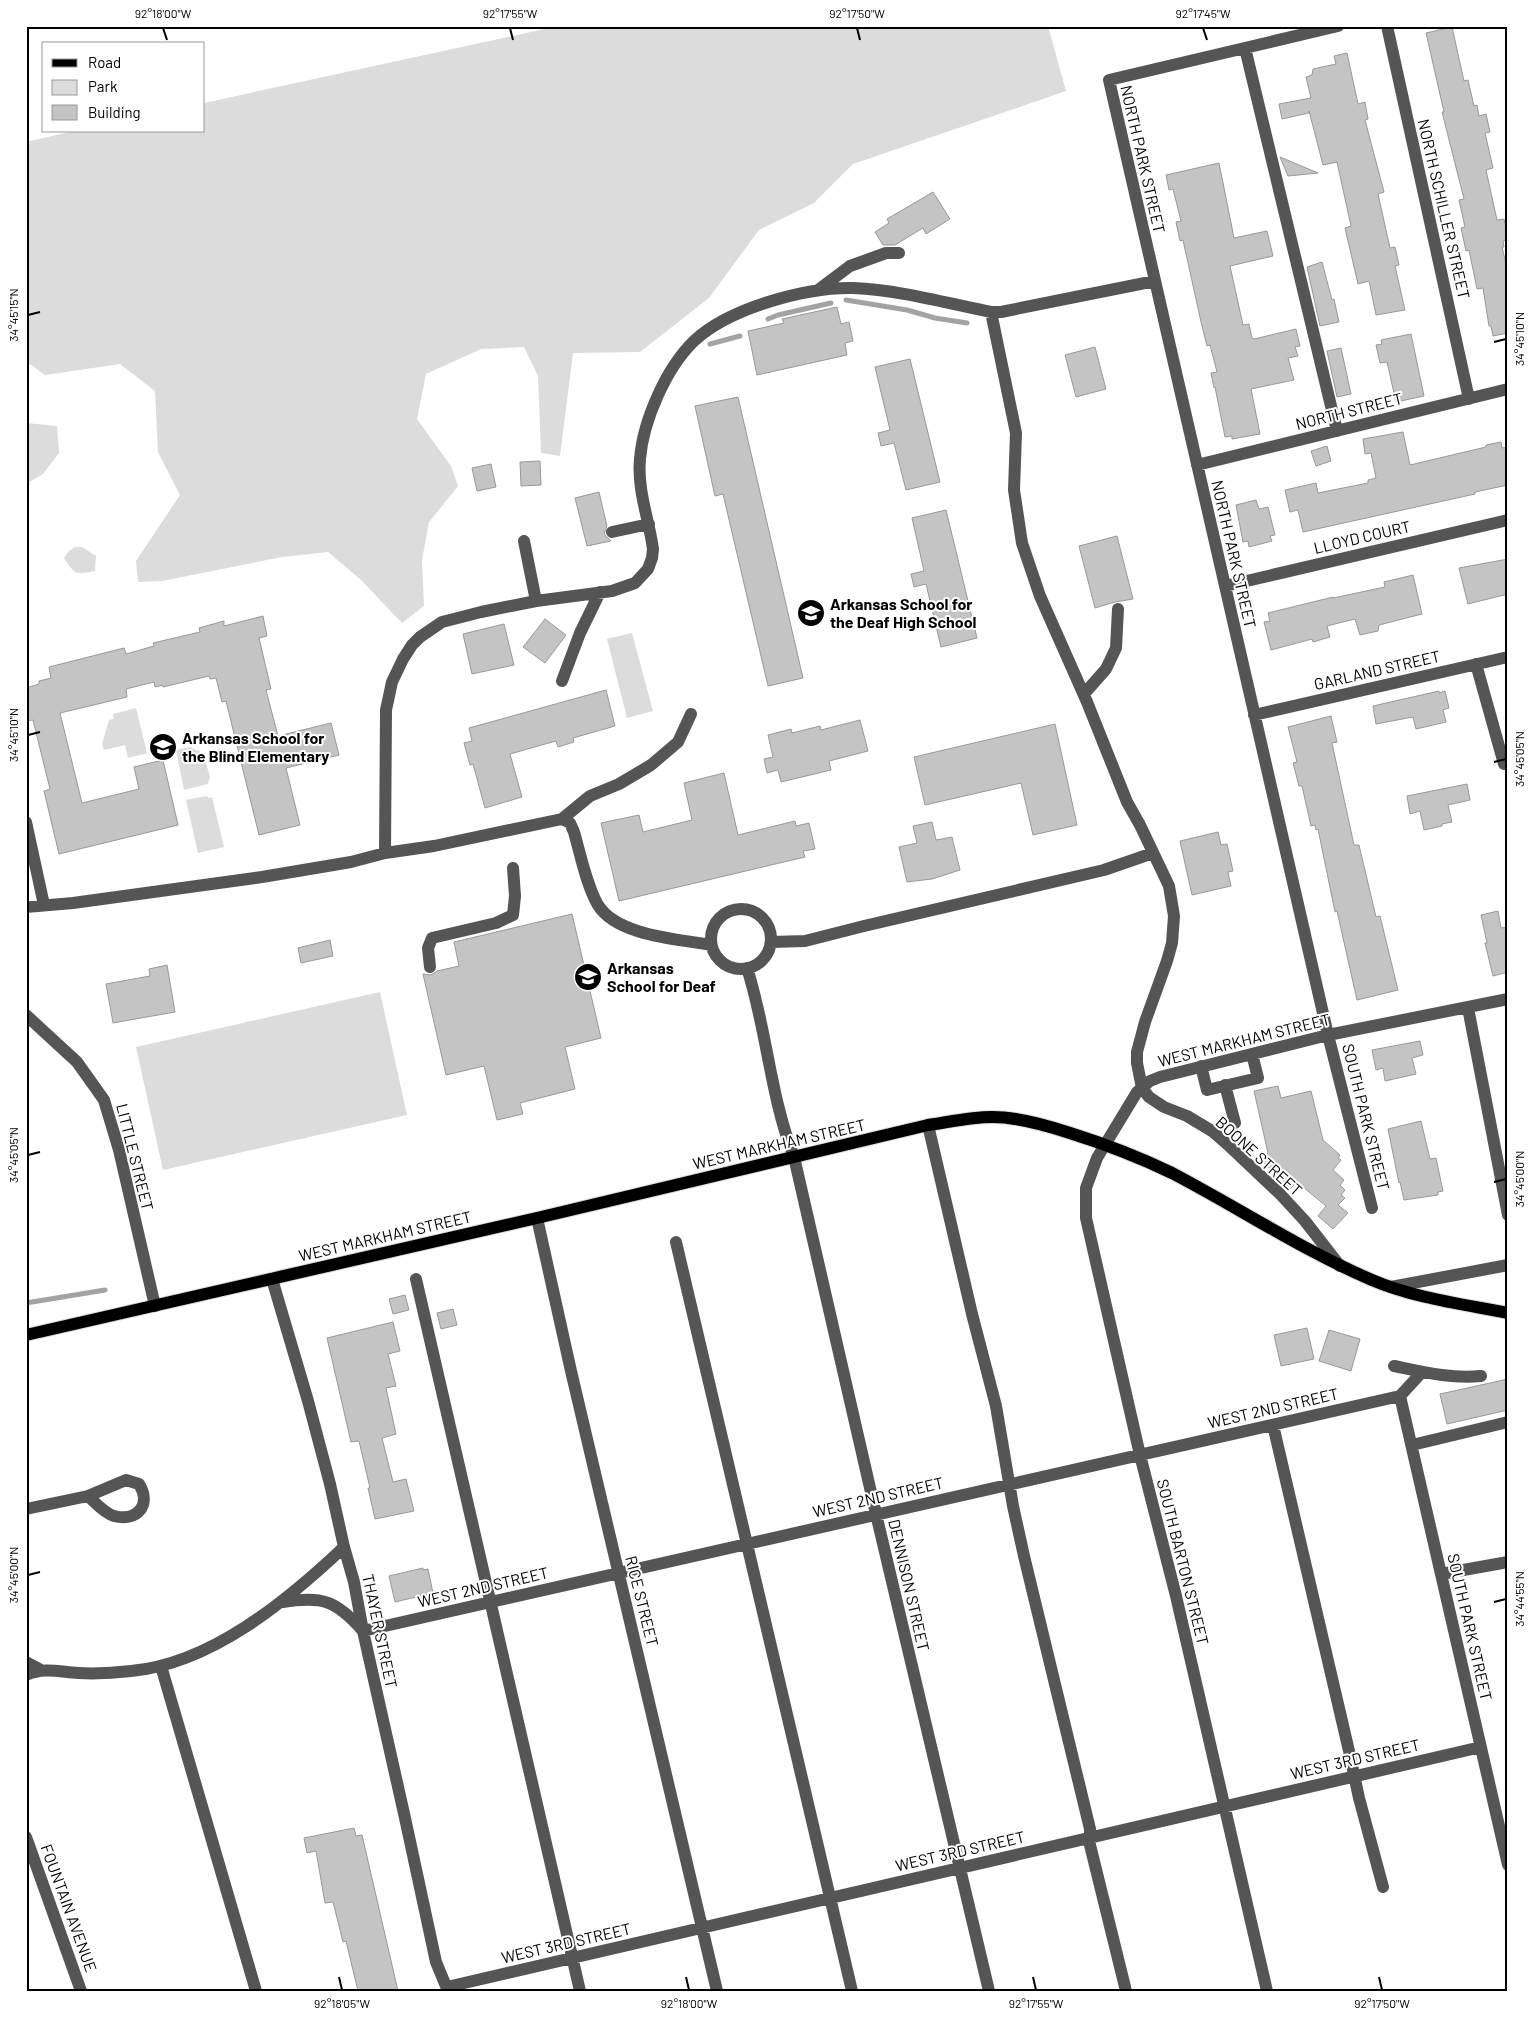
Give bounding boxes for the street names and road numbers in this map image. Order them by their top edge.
street label: NORTH PARK STREET [1117,83,1170,235]
street label: NORTH SCHILLER STREET [1415,117,1474,301]
street label: NORTH STREET [1293,388,1404,433]
street label: NORTH PARK STREET [1208,478,1261,630]
street label: LLOYD COURT [1312,516,1412,557]
street label: GARLAND STREET [1312,646,1442,693]
street label: WEST MARKHAM STREET [1156,1009,1332,1070]
street label: SOUTH PARK STREET [1339,1042,1394,1192]
street label: LITTLE STREET [113,1101,158,1212]
street label: BOONE STREET [1212,1112,1306,1199]
street label: WEST MARKHAM STREET [691,1114,867,1173]
street label: WEST MARKHAM STREET [297,1206,473,1265]
street label: WEST 2ND STREET [1206,1383,1340,1432]
street label: WEST 2ND STREET [811,1472,945,1521]
street label: SOUTH BARTON STREET [1154,1477,1213,1647]
street label: DENNISON STREET [885,1517,934,1653]
street label: SOUTH PARK STREET [1444,1551,1497,1702]
street label: RICE STREET [622,1554,663,1648]
street label: WEST 2ND STREET [416,1562,550,1611]
street label: THAYER STREET [359,1572,402,1690]
street label: WEST 3RD STREET [1288,1734,1421,1783]
street label: WEST 3RD STREET [893,1826,1026,1875]
street label: FOUNTAIN AVENUE [37,1841,101,1974]
street label: WEST 3RD STREET [499,1918,632,1967]

